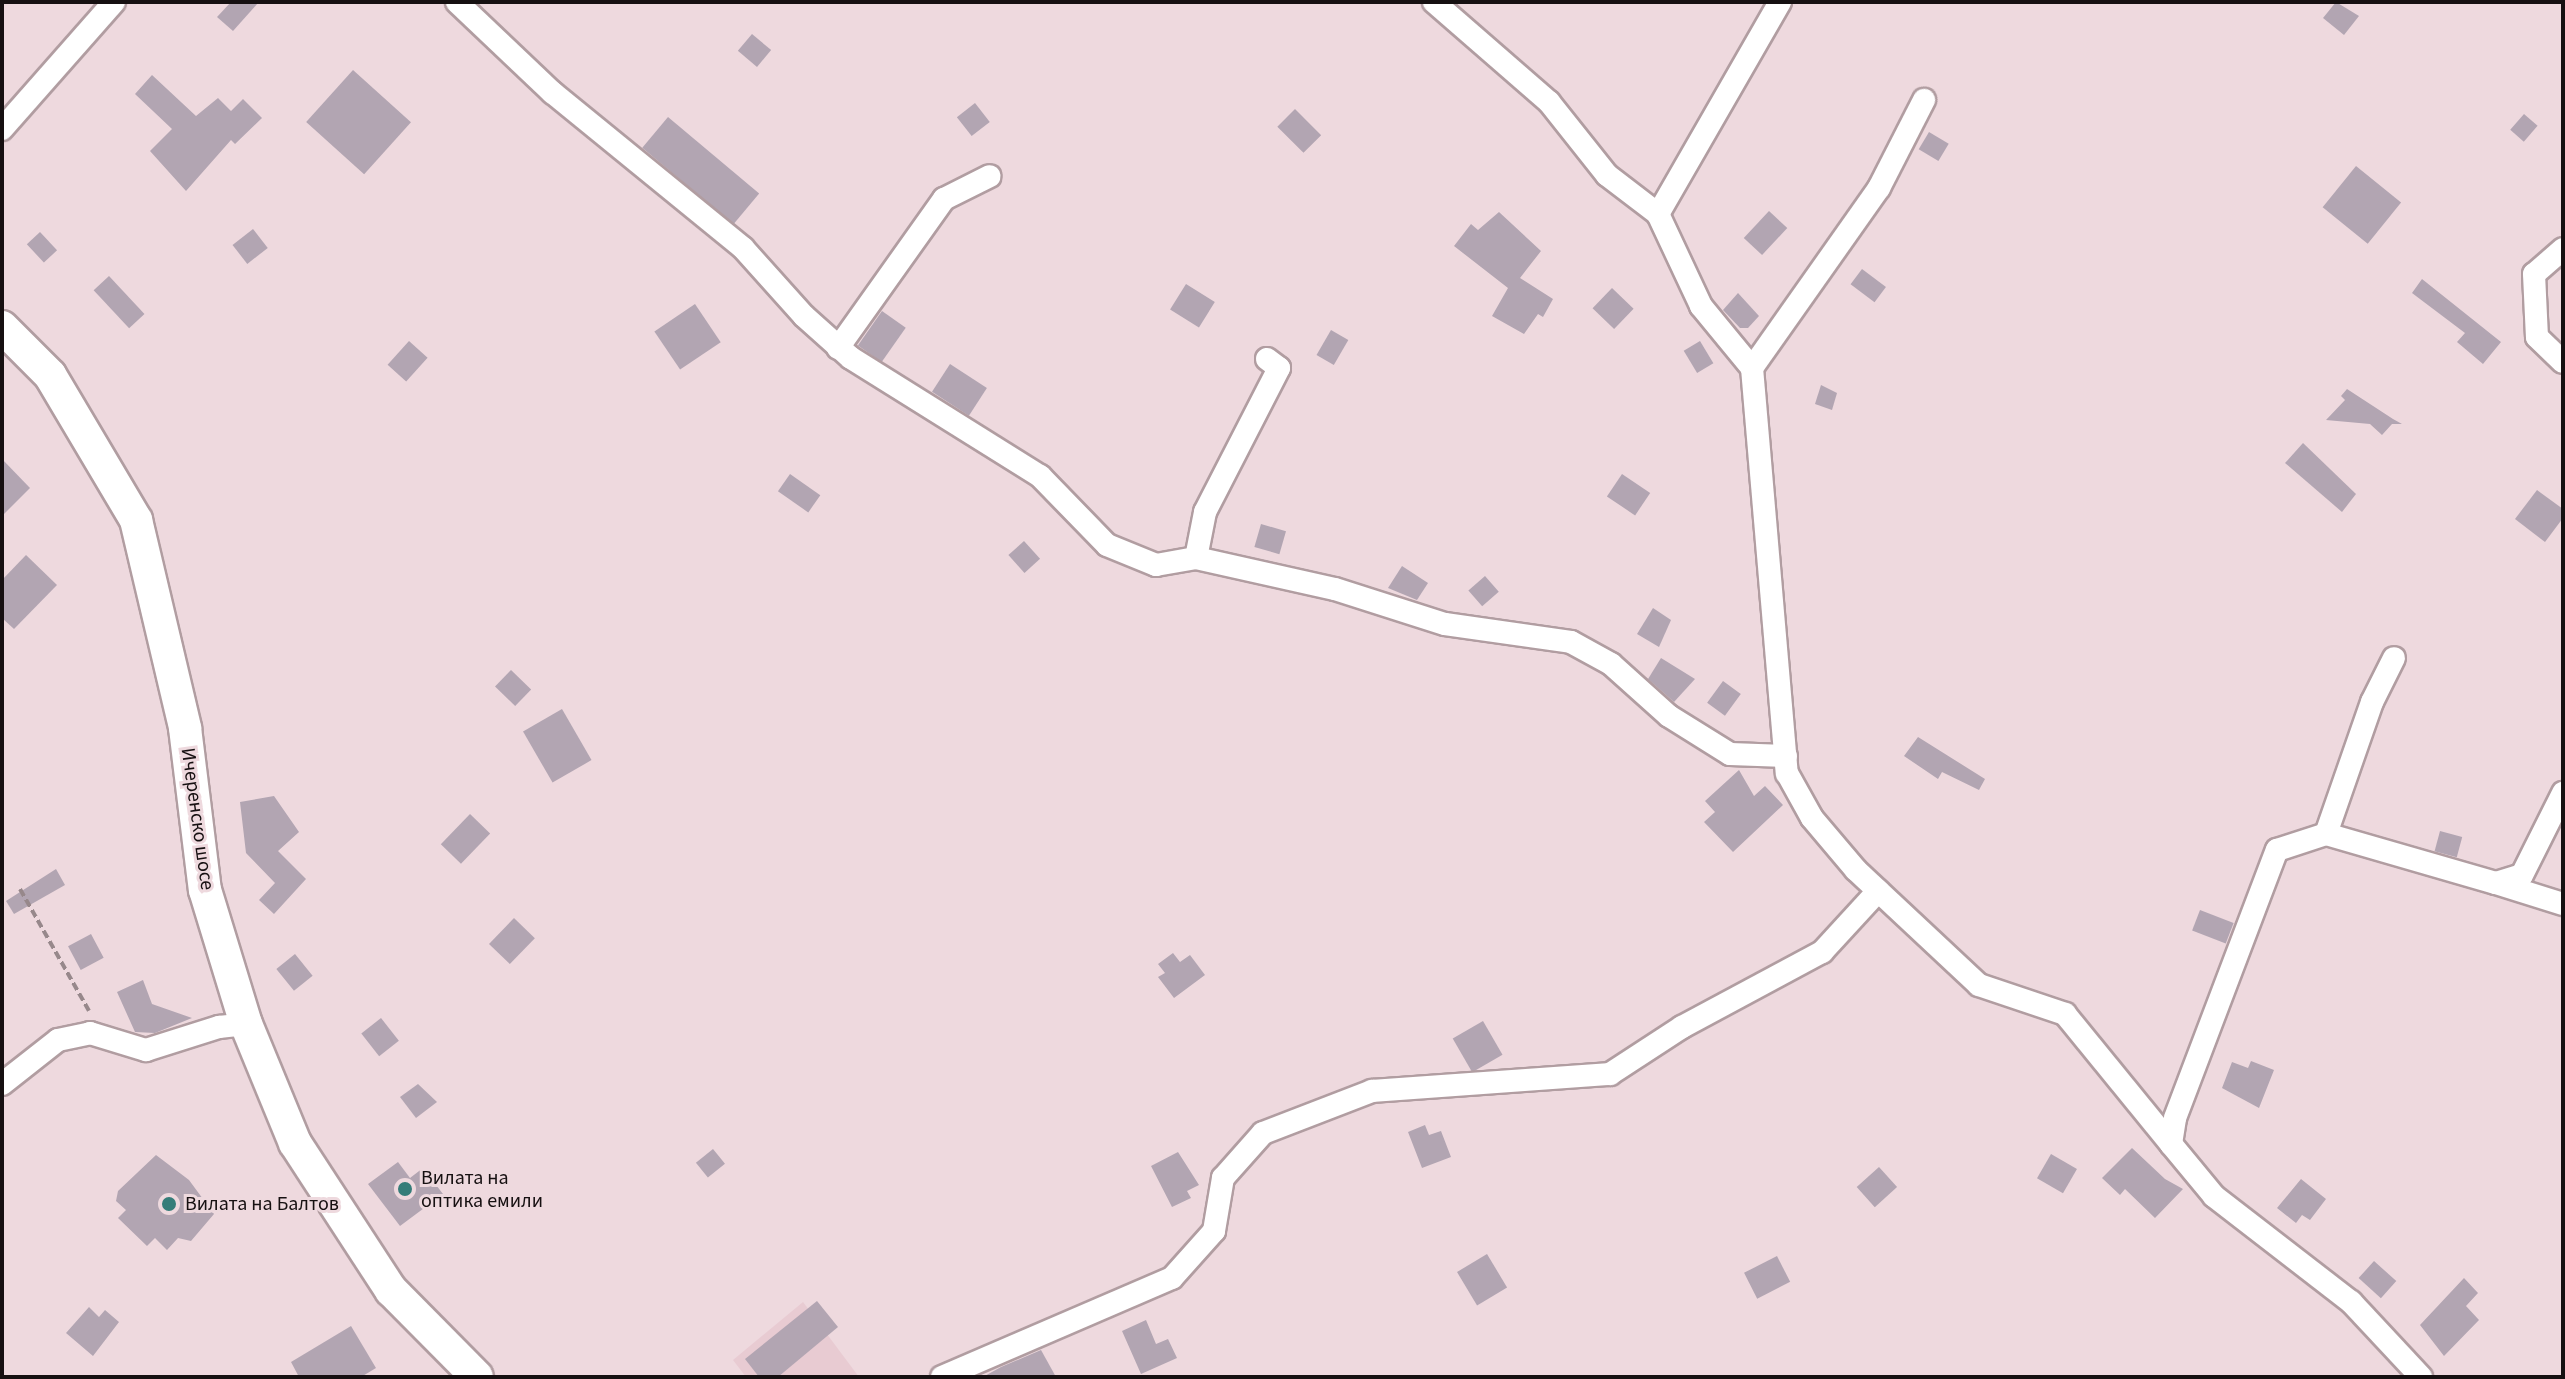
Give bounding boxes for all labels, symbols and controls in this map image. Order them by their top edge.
street label: Ичеренско шосе [175,746,219,892]
place label: Вилата на оптика емили [421,1166,543,1213]
marker: Вилата на оптика емили [396,1180,414,1198]
place label: Вилата на Балтов [185,1192,339,1216]
marker: Вилата на Балтов [160,1195,178,1213]

